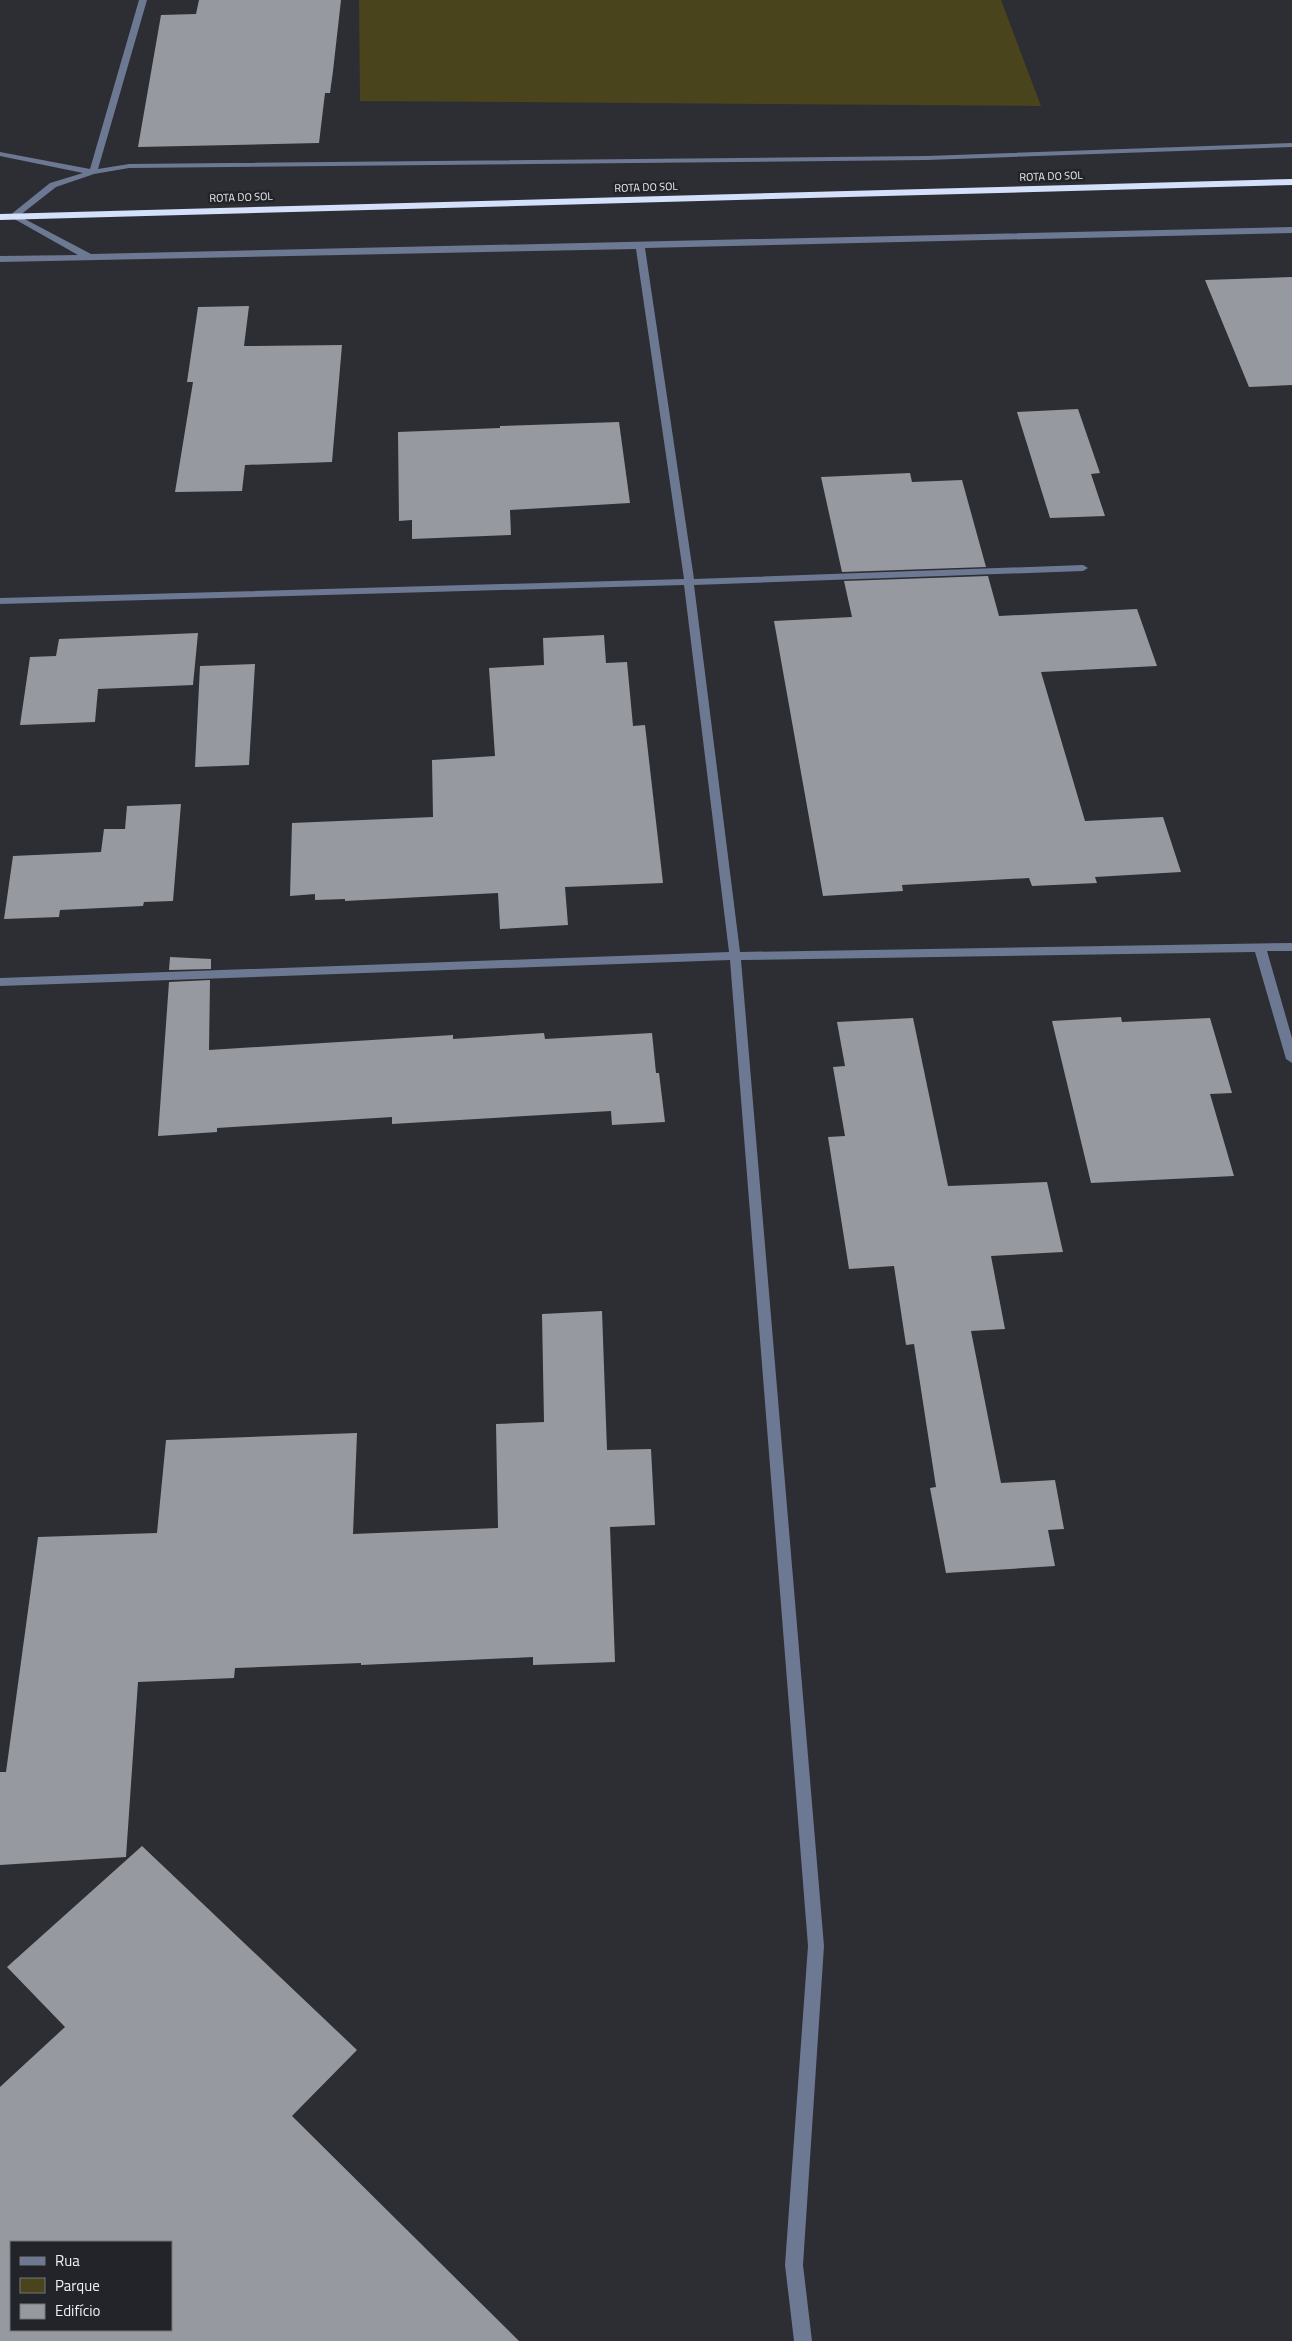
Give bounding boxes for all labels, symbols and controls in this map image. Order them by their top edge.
street label: ROTA DO SOL [1019,167,1084,185]
street label: ROTA DO SOL [614,178,679,196]
street label: ROTA DO SOL [209,188,274,206]
legend [10,2241,172,2331]
text: Rua [55,2249,80,2272]
text: Parque [55,2274,100,2297]
text: Edifício [55,2299,100,2322]

